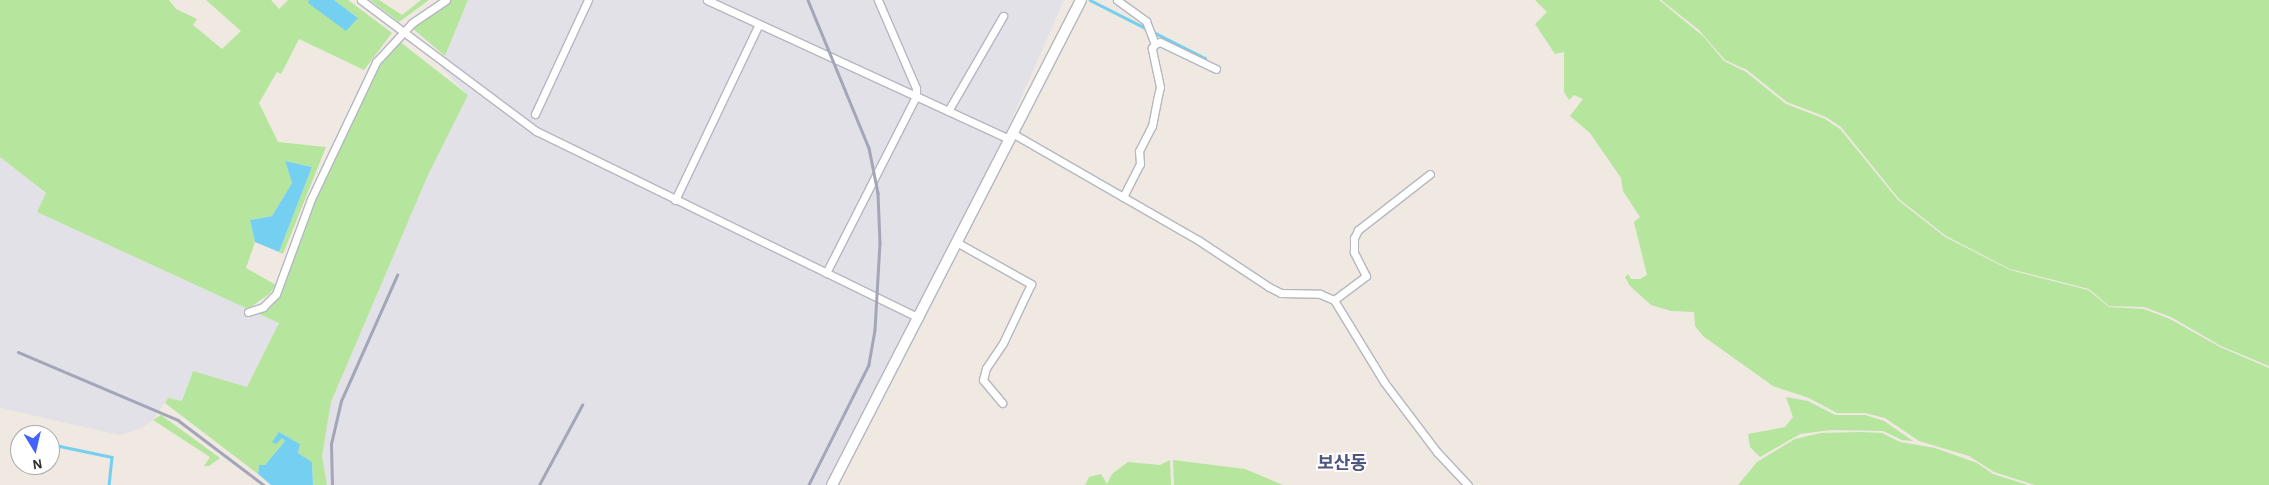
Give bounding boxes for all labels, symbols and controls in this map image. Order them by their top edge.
north arrow [10,425,60,475]
district label: 보산동 [1317,453,1367,475]
text: N [31,456,43,472]

